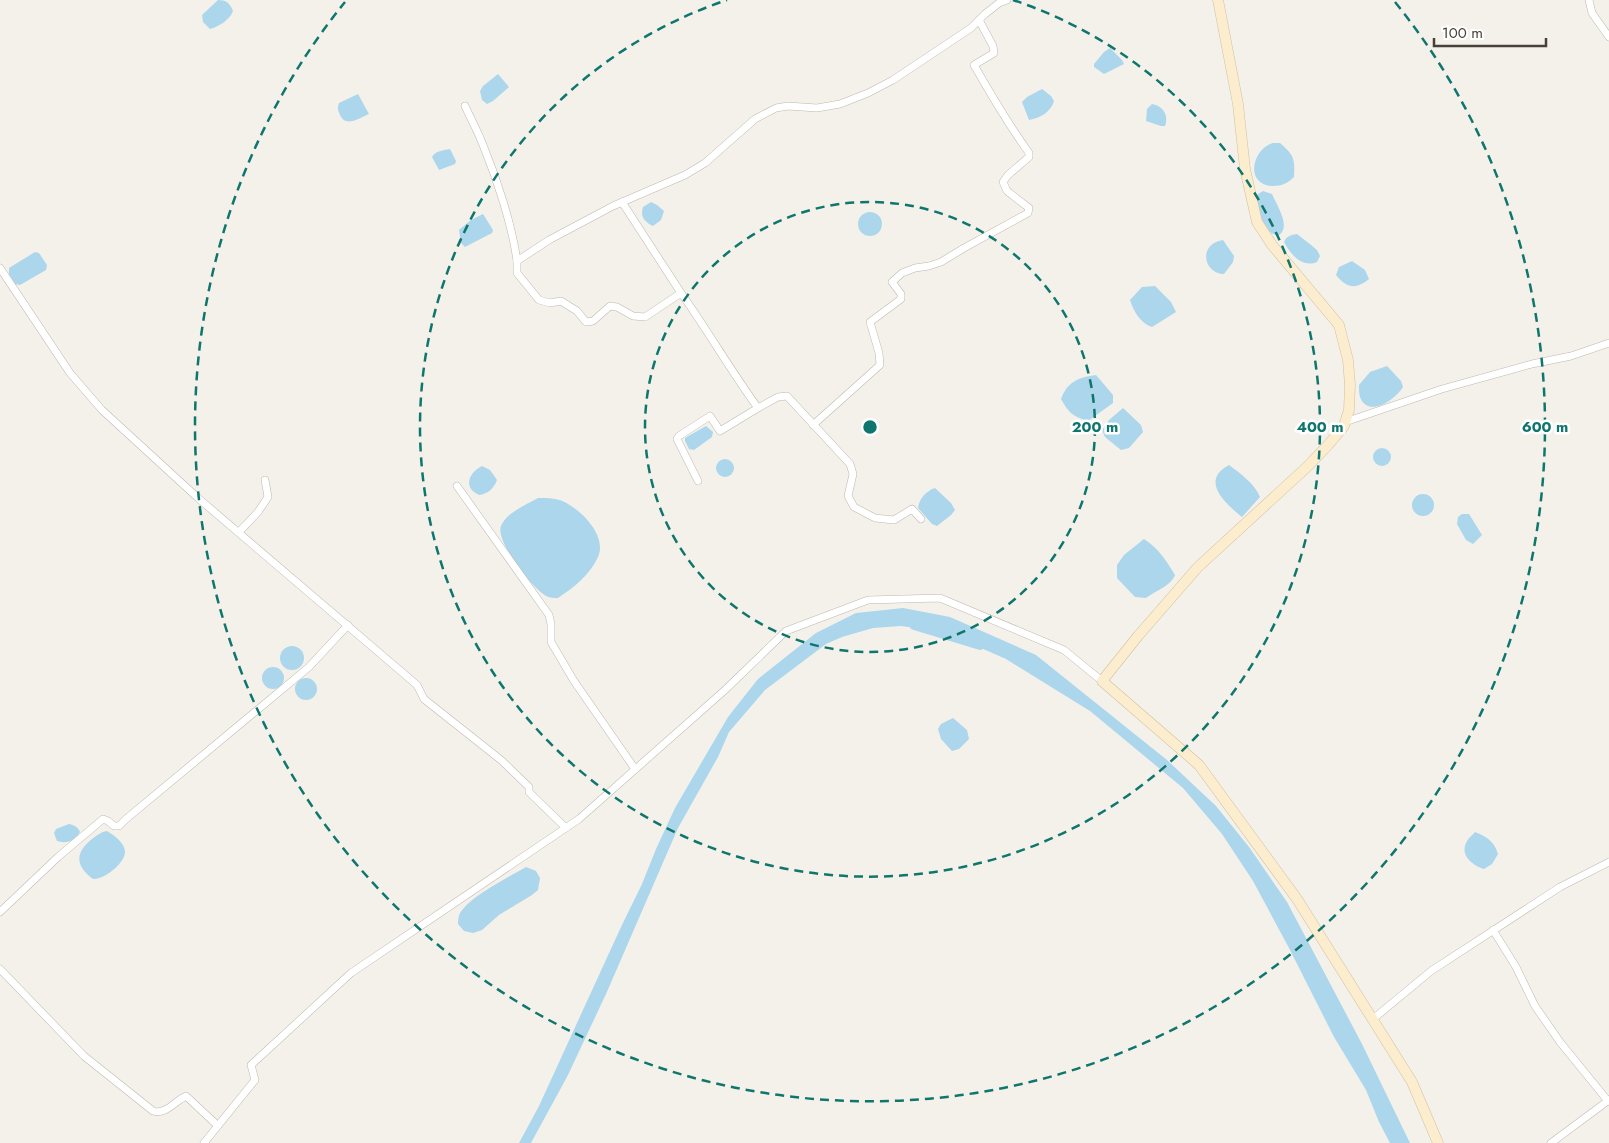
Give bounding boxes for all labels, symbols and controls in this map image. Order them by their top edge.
scale bar [1434,15,1546,47]
text: 100 m [1442,22,1483,44]
text: 200 m [1072,416,1118,438]
text: 400 m [1296,416,1344,438]
text: 600 m [1522,416,1568,438]
centre of rings [861,418,879,436]

